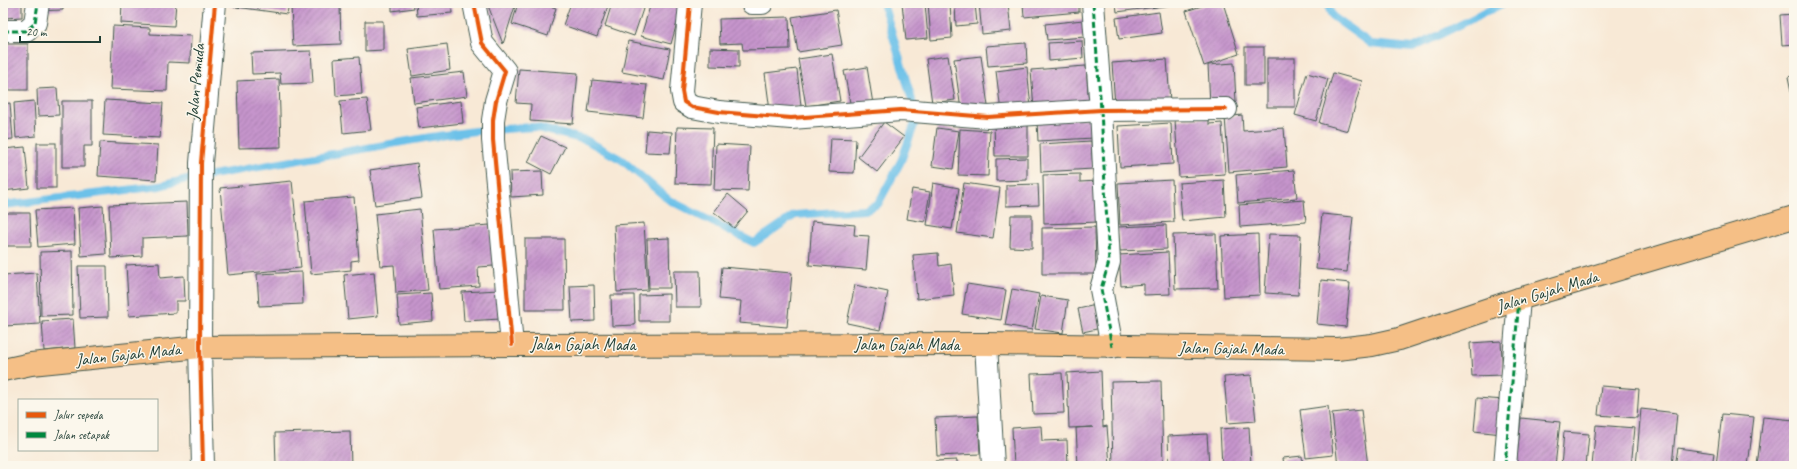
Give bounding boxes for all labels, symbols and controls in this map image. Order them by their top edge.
scale bar [20,18,100,44]
text: 20 m [26,24,48,40]
street label: Jalan Pemuda [182,42,209,122]
street label: Jalan Gajah Mada [1493,266,1602,317]
street label: Jalan Gajah Mada [530,334,638,355]
street label: Jalan Gajah Mada [854,334,962,355]
street label: Jalan Gajah Mada [1177,337,1286,360]
street label: Jalan Gajah Mada [74,338,183,371]
legend [18,399,158,451]
text: Jalur sepeda [53,407,104,423]
text: Jalan setapak [53,427,110,443]

